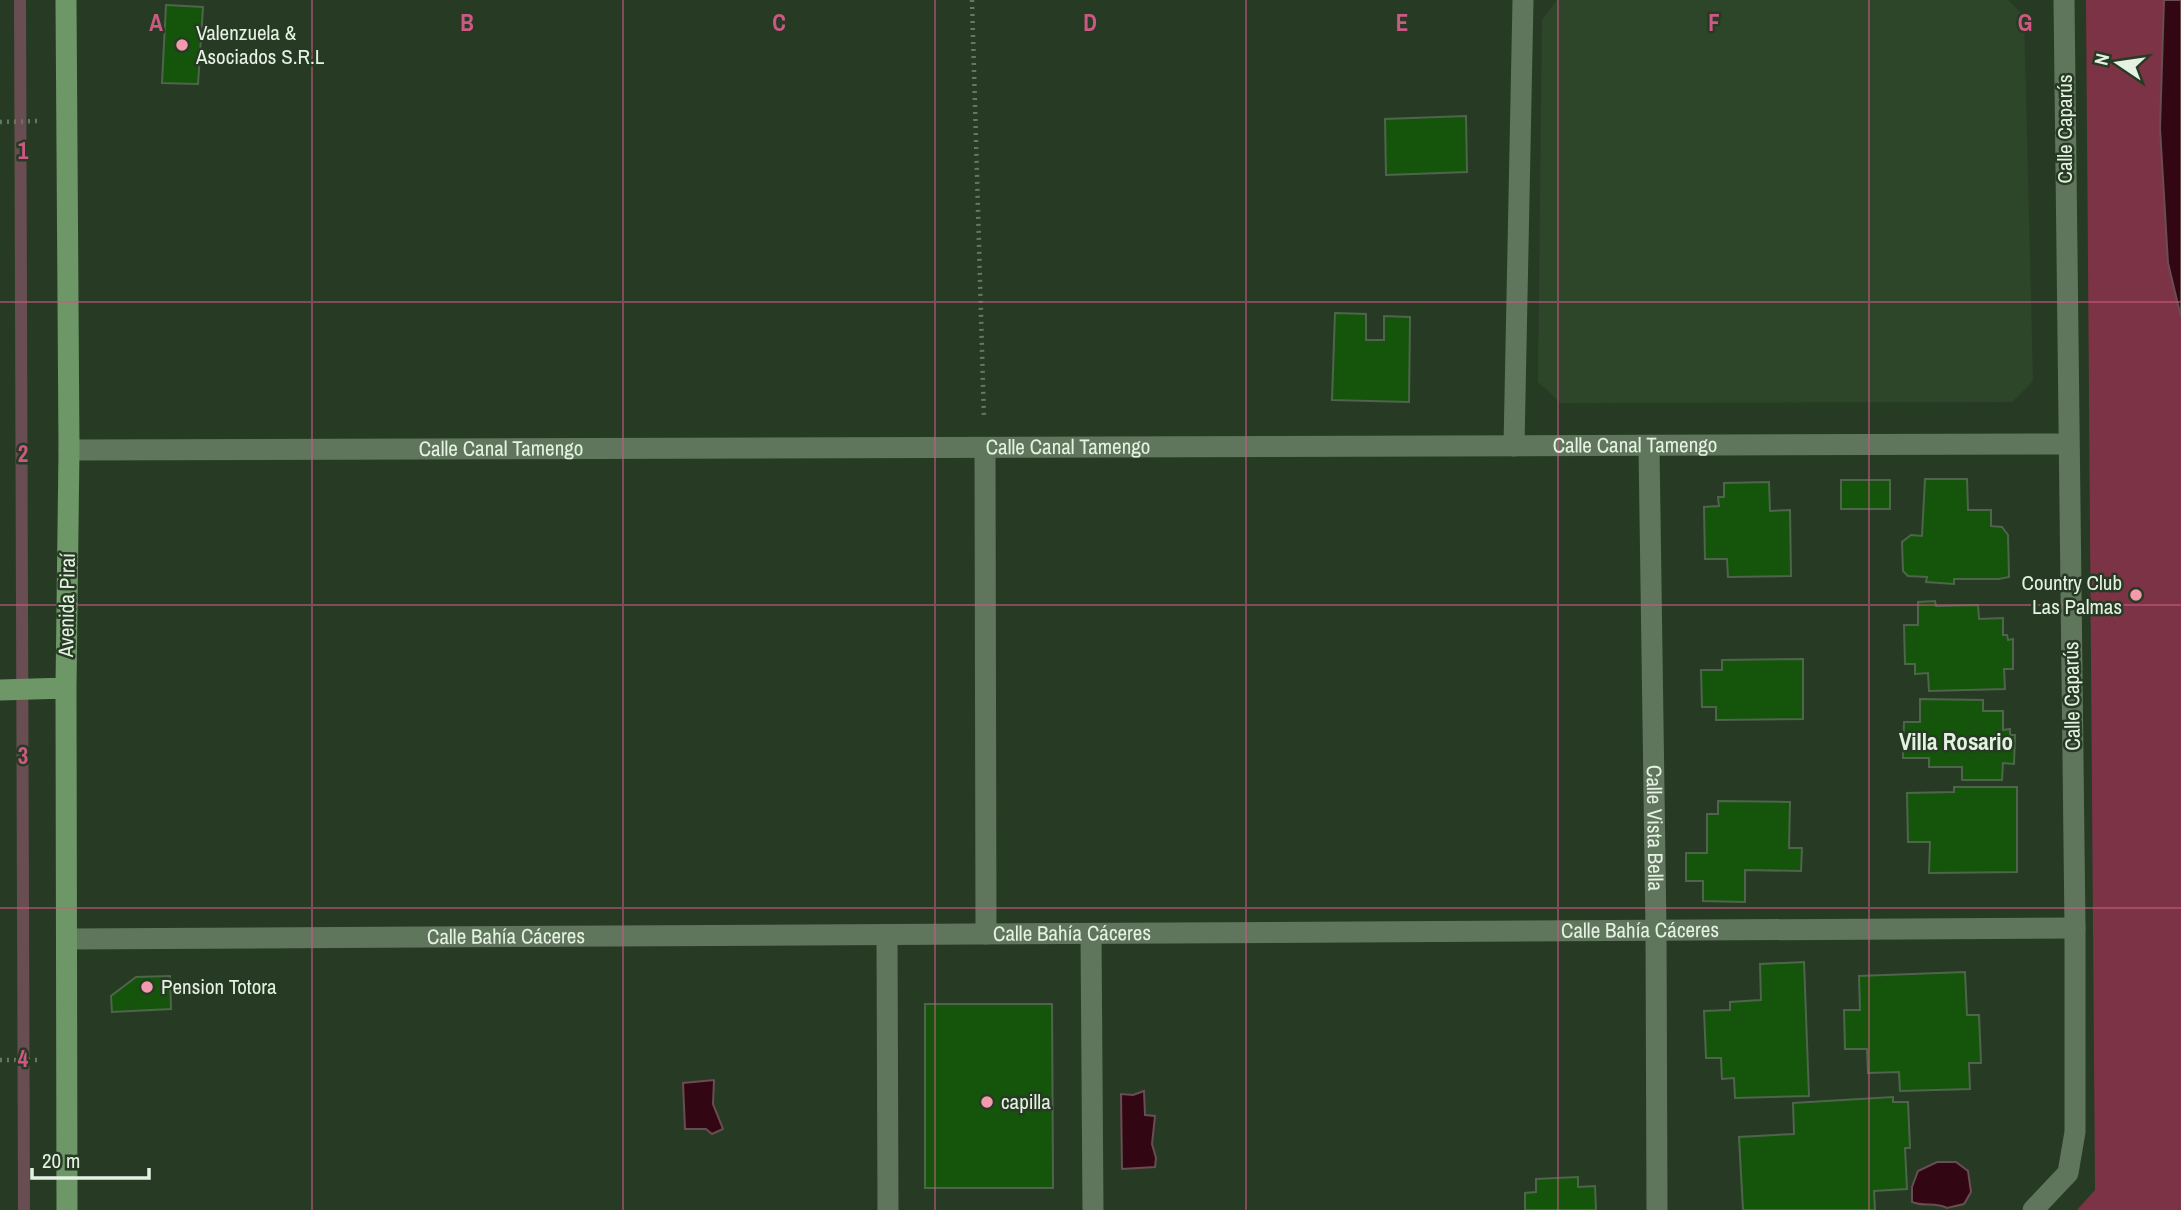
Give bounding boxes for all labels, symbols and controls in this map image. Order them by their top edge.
text: A [149,7,163,38]
text: B [460,7,474,38]
text: C [772,7,786,38]
text: D [1083,7,1097,38]
text: E [1396,7,1408,38]
text: F [1708,7,1720,38]
text: G [2018,7,2032,38]
place label: Valenzuela & Asociados S.R.L [195,18,325,71]
north arrow [2083,28,2153,98]
marker: Valenzuela & Asociados S.R.L [174,37,190,53]
text: N [2088,51,2115,68]
street label: Calle Caparús [2050,74,2079,184]
text: 1 [18,135,29,166]
street label: Calle Canal Tamengo [1553,430,1717,460]
street label: Calle Canal Tamengo [986,432,1150,461]
street label: Calle Canal Tamengo [419,433,583,463]
text: 2 [18,438,28,469]
street label: Avenida Piraí [51,553,82,658]
place label: Country Club Las Palmas [2022,568,2122,621]
marker: Country Club Las Palmas [2128,587,2144,603]
street label: Calle Caparús [2056,641,2087,751]
district label: Villa Rosario [1899,726,2013,757]
text: 3 [18,740,28,771]
street label: Calle Vista Bella [1640,765,1670,892]
street label: Calle Bahía Cáceres [1561,915,1719,945]
street label: Calle Bahía Cáceres [993,918,1151,948]
street label: Calle Bahía Cáceres [427,921,585,951]
place label: Pension Totora [161,972,277,1001]
marker: Pension Totora [139,979,155,995]
text: 4 [18,1043,29,1074]
place label: capilla [1001,1087,1051,1116]
marker: capilla [979,1094,995,1110]
scale bar [32,1136,149,1180]
text: 20 m [42,1146,80,1175]

